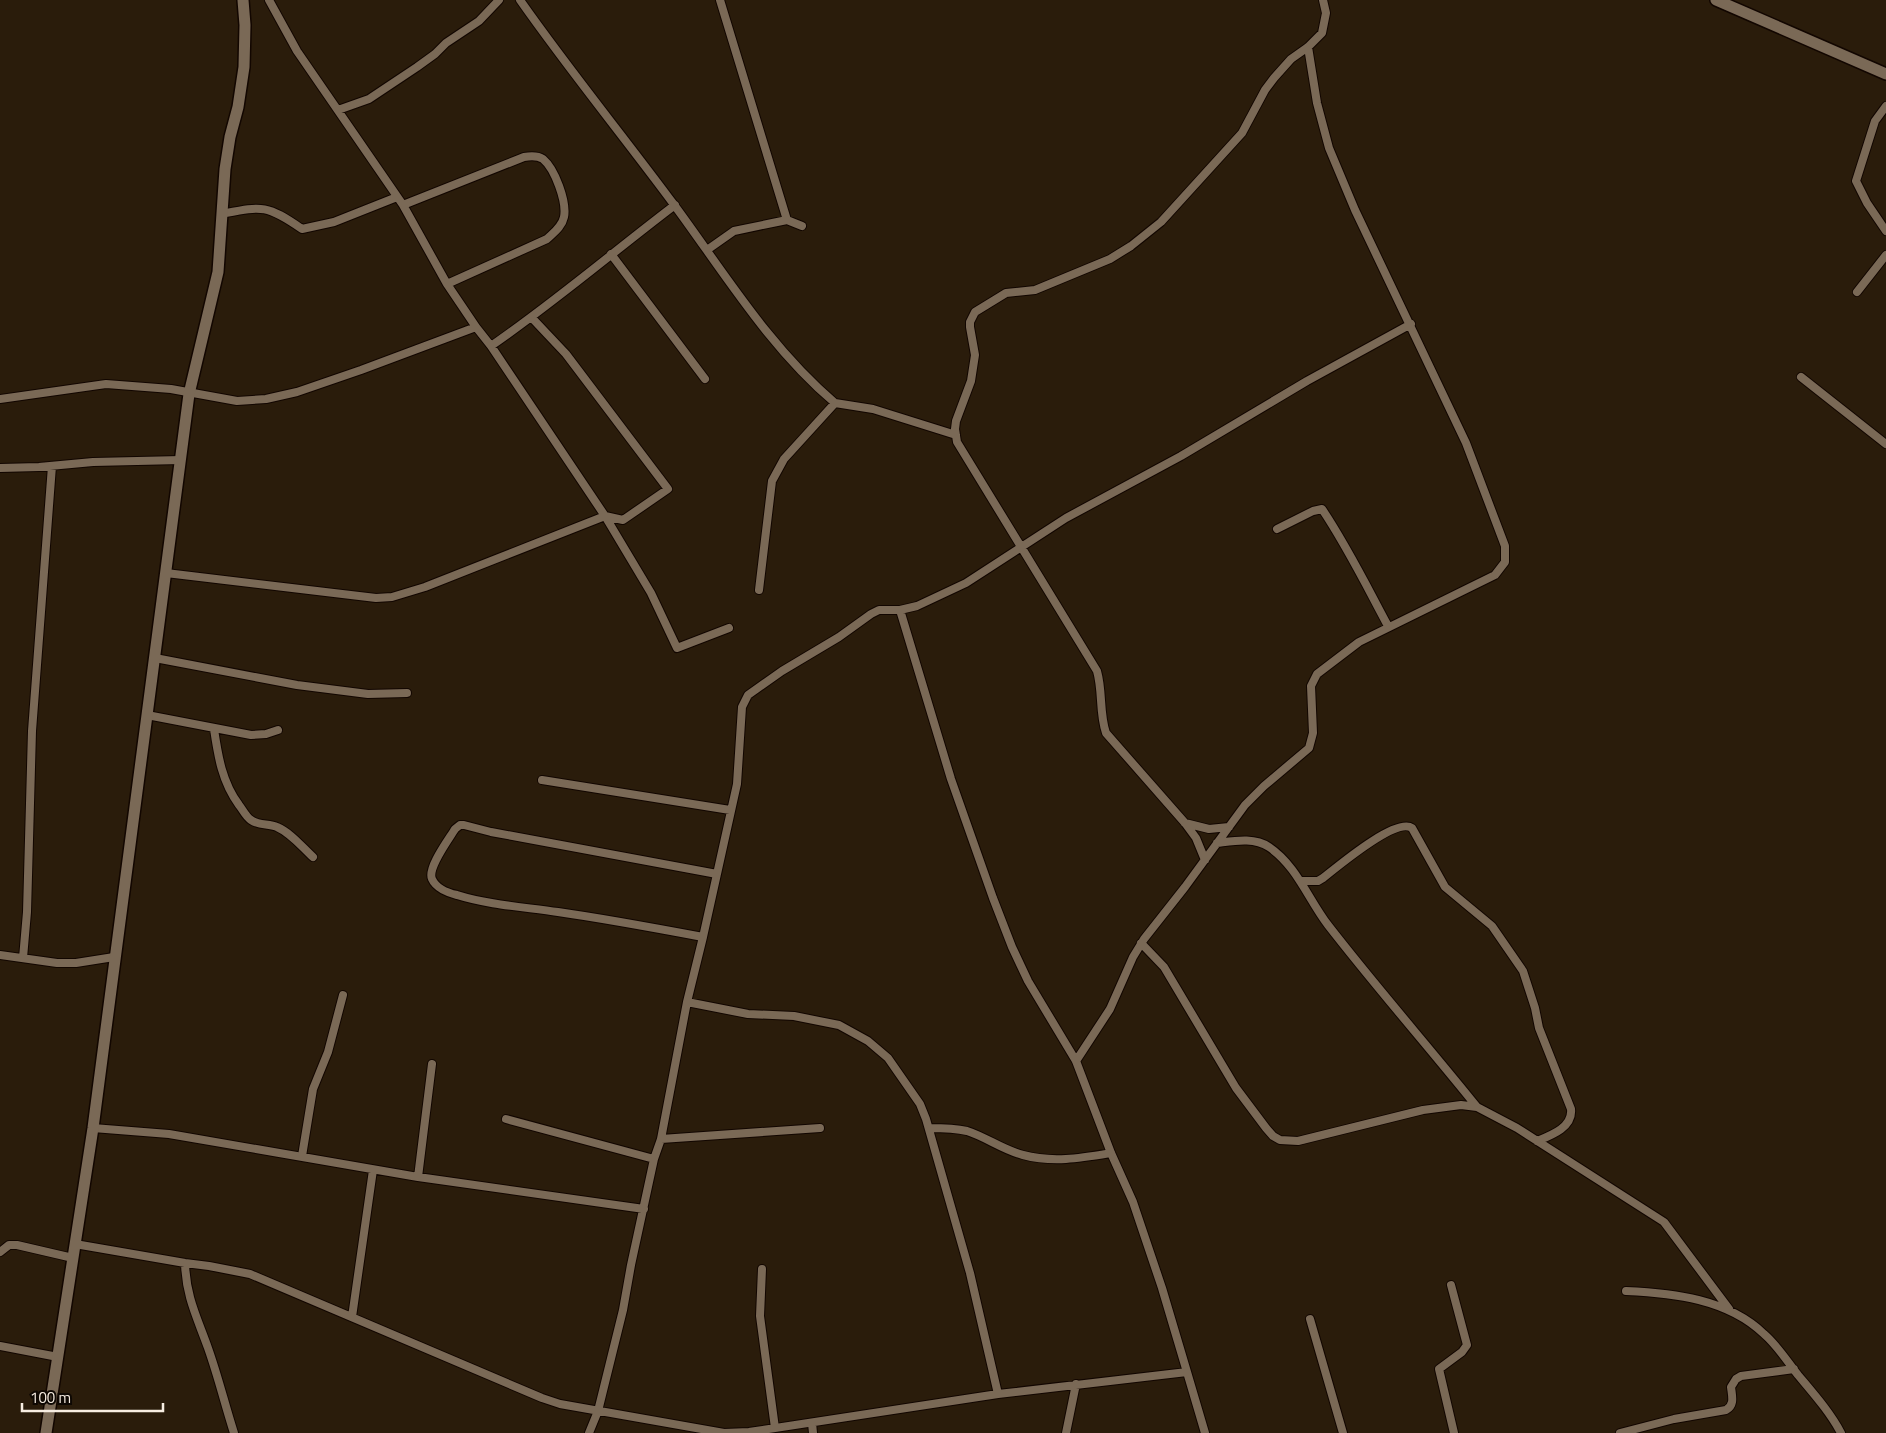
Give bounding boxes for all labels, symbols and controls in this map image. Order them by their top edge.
scale bar [22,1380,164,1412]
text: 100 m [30,1386,71,1409]

